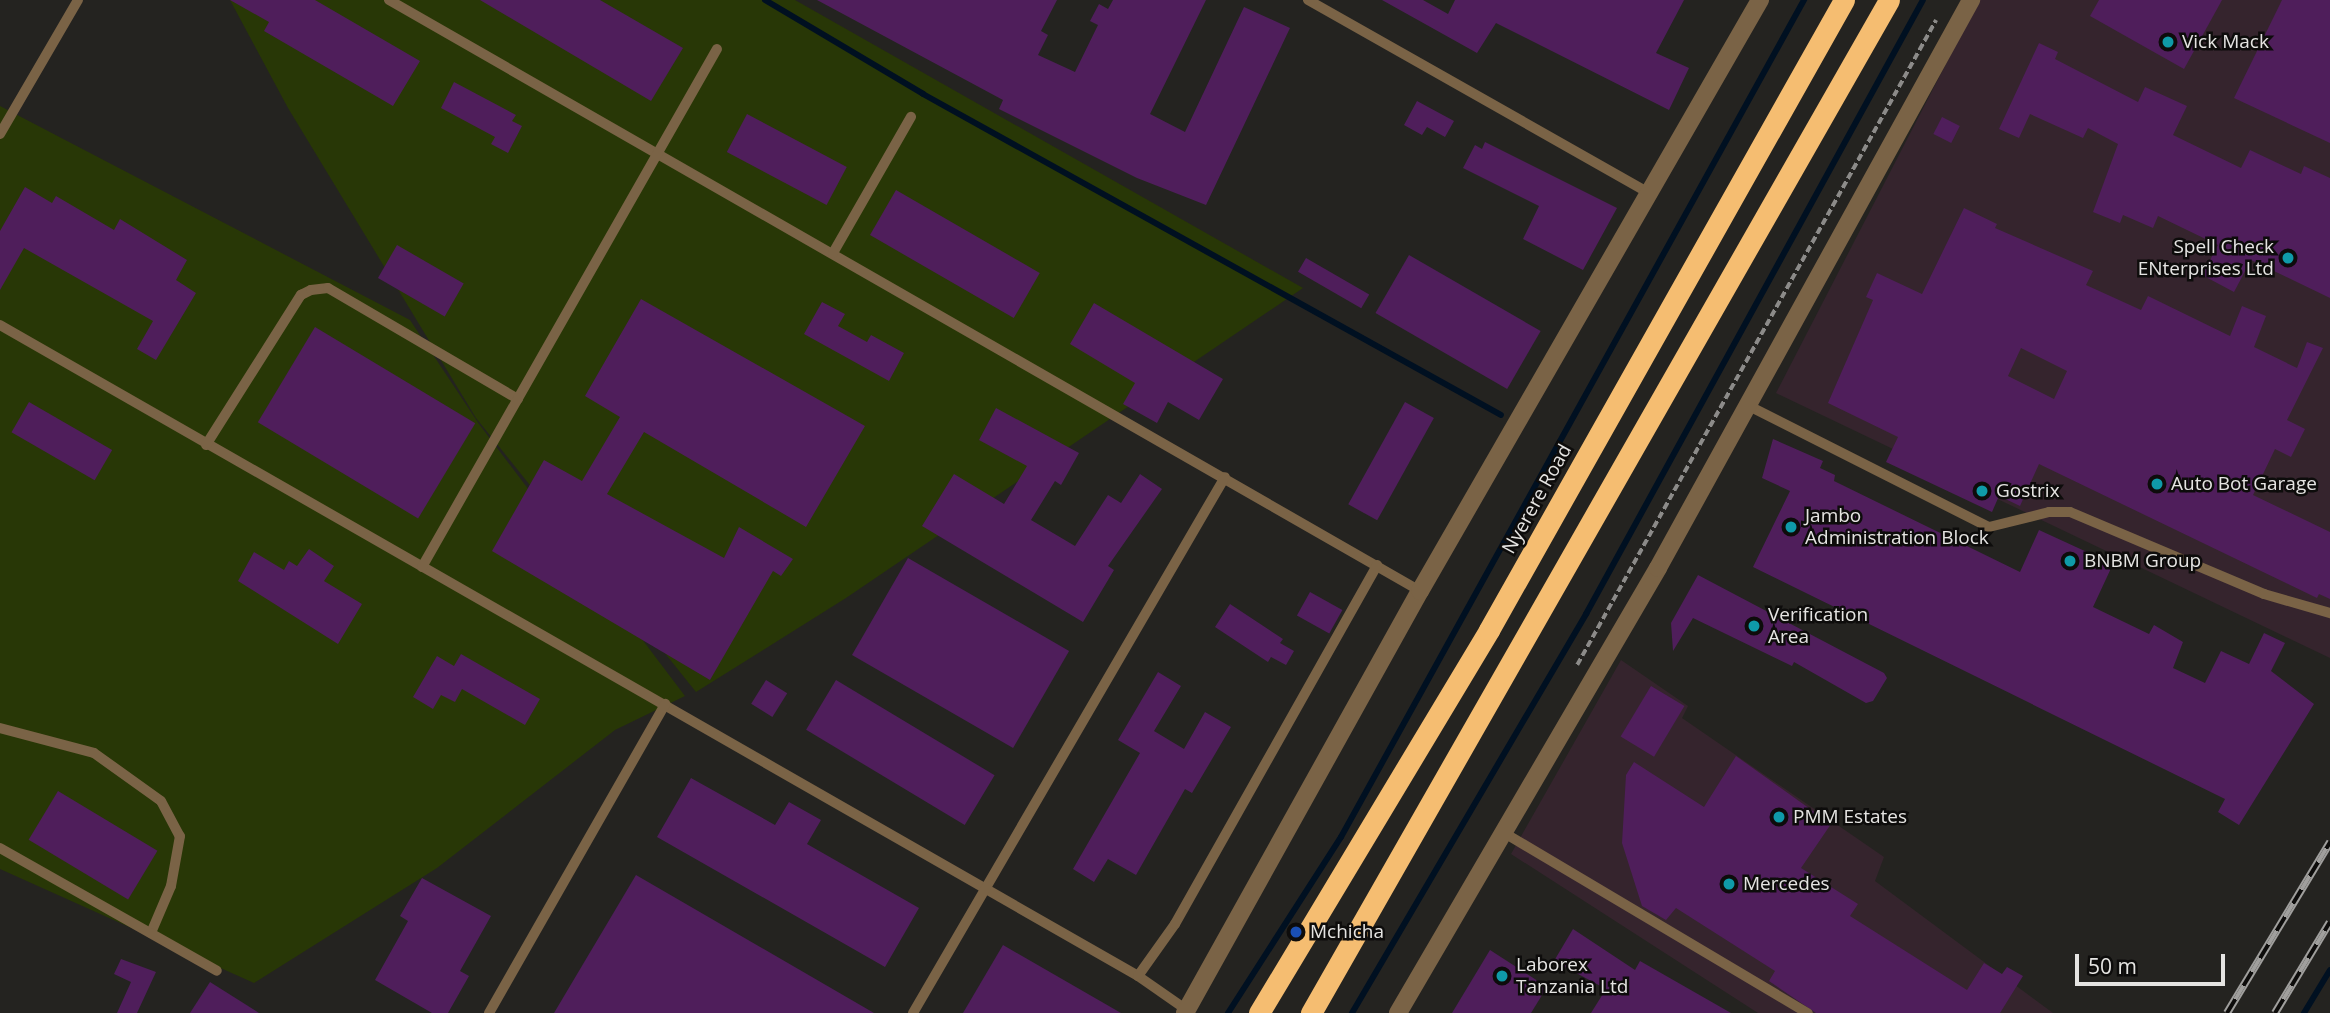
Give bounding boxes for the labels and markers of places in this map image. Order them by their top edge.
place label: Vick Mack [2182,31,2269,53]
marker: Vick Mack [2160,34,2176,50]
place label: Spell Check ENterprises Ltd [2138,236,2274,280]
marker: Spell Check ENterprises Ltd [2280,250,2296,266]
place label: Auto Bot Garage [2171,473,2317,495]
marker: Auto Bot Garage [2149,476,2165,492]
place label: Gostrix [1996,480,2060,502]
marker: Gostrix [1974,483,1990,499]
place label: Jambo Administration Block [1805,505,1989,549]
marker: Jambo Administration Block [1783,519,1799,535]
place label: BNBM Group [2084,550,2201,572]
marker: BNBM Group [2062,553,2078,569]
place label: Verification Area [1768,604,1868,648]
marker: Verification Area [1746,618,1762,634]
place label: PMM Estates [1793,806,1907,828]
marker: PMM Estates [1771,809,1787,825]
place label: Mercedes [1743,873,1830,895]
marker: Mercedes [1721,876,1737,892]
place label: Mchicha [1310,921,1384,943]
marker: Mchicha [1288,924,1304,940]
place label: Laborex Tanzania Ltd [1516,954,1628,998]
marker: Laborex Tanzania Ltd [1494,968,1510,984]

